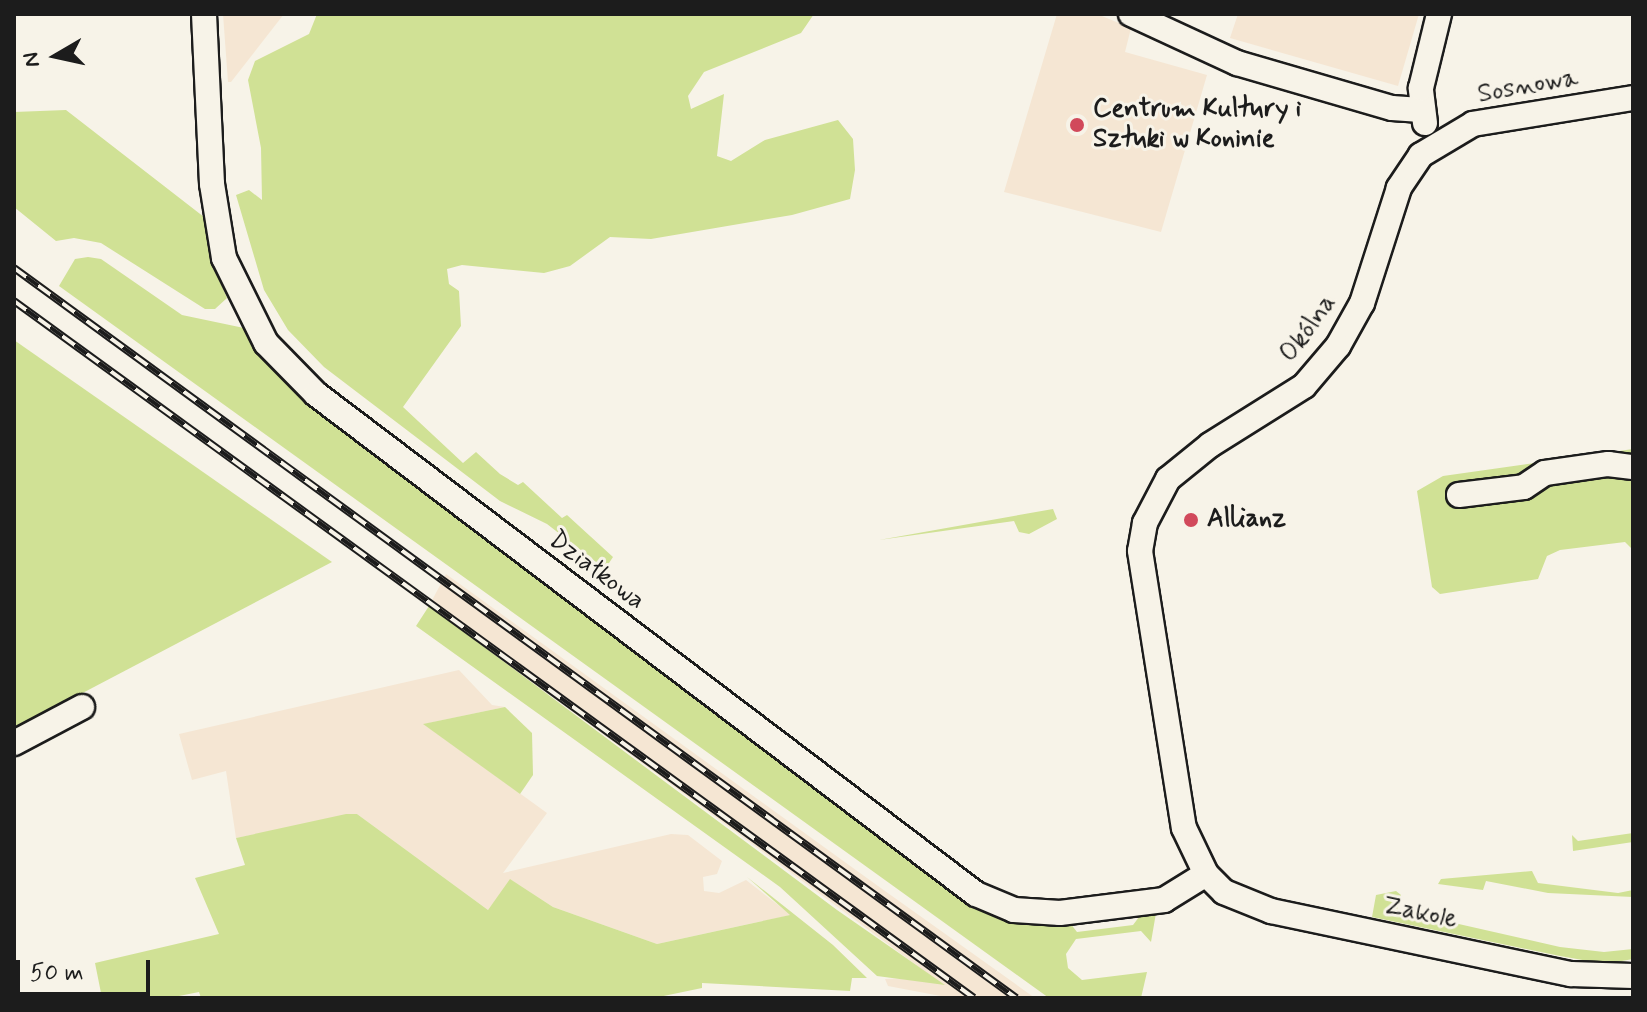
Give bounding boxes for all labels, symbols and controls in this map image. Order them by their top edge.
north arrow [16,16,96,96]
text: N [17,50,47,69]
street label: Sosnowa [1475,63,1581,111]
place label: Centrum Kultury i Sztuki w Koninie [1093,94,1302,156]
marker: Centrum Kultury i Sztuki w Koninie [1068,116,1086,134]
street label: Okólna [1274,289,1344,369]
place label: Allianz [1207,504,1286,536]
marker: Allianz [1182,511,1200,529]
street label: Działkowa [542,525,650,617]
street label: Zakole [1380,891,1460,937]
scale bar [20,944,154,994]
text: 50 m [30,958,84,989]

